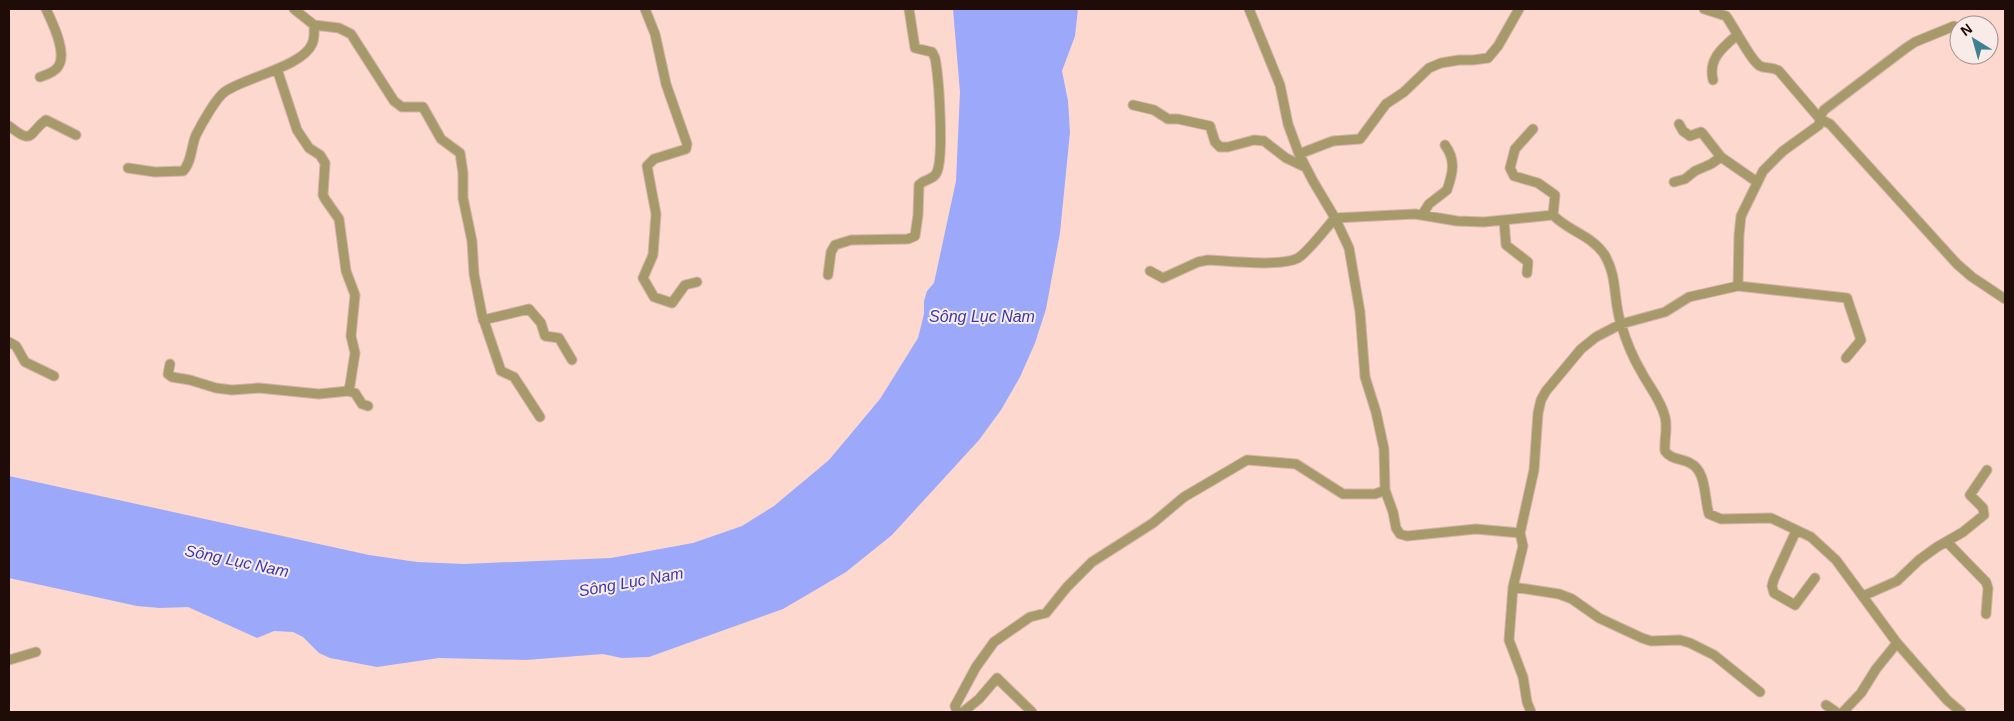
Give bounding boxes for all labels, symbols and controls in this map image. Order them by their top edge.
north arrow [1949,15,1999,65]
text: N [1957,20,1975,39]
water label: Sông Lục Nam [929,308,1035,325]
water label: Sông Lục Nam [183,542,291,580]
water label: Sông Lục Nam [577,564,685,600]

